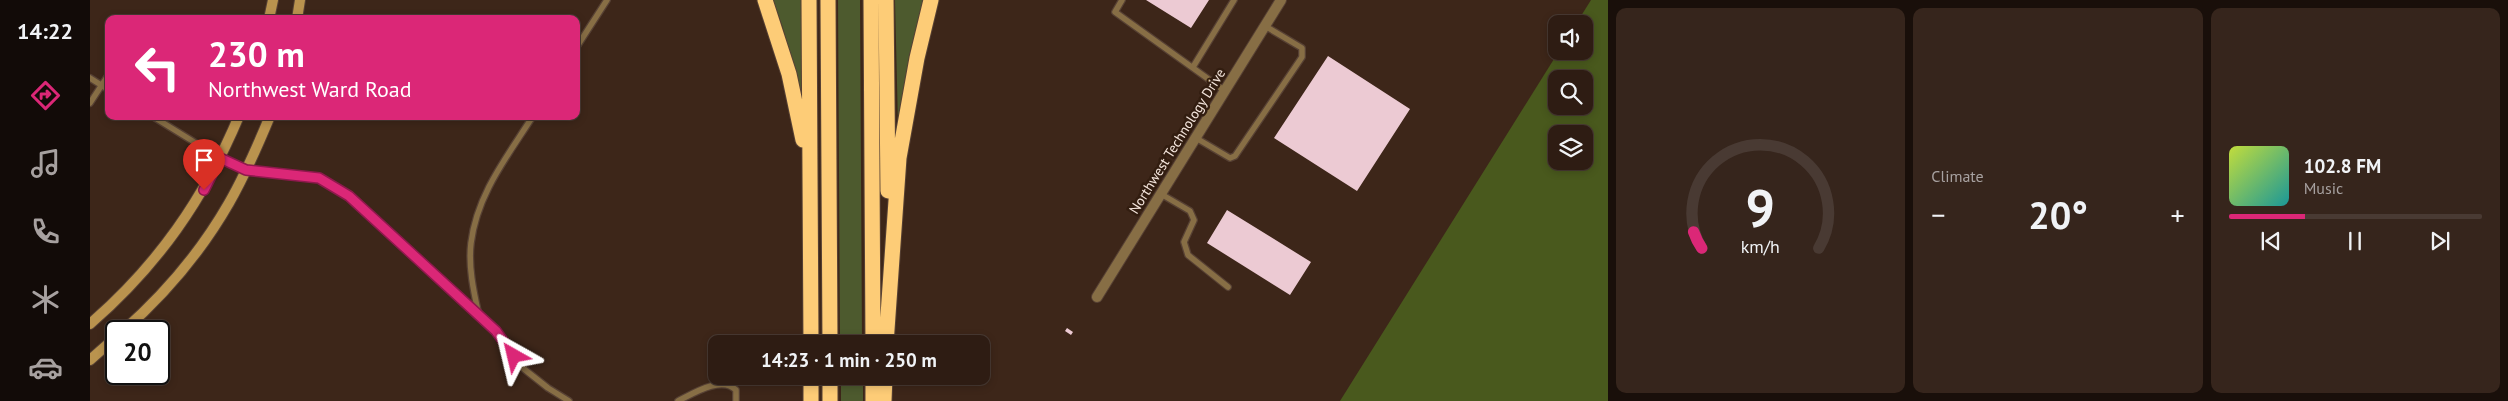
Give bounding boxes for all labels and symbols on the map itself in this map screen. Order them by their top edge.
street label: Northwest Technology Drive [1125,65,1229,217]
pin [183,139,225,190]
speed limit sign: 20 [105,320,170,385]
position arrow [487,329,539,381]

